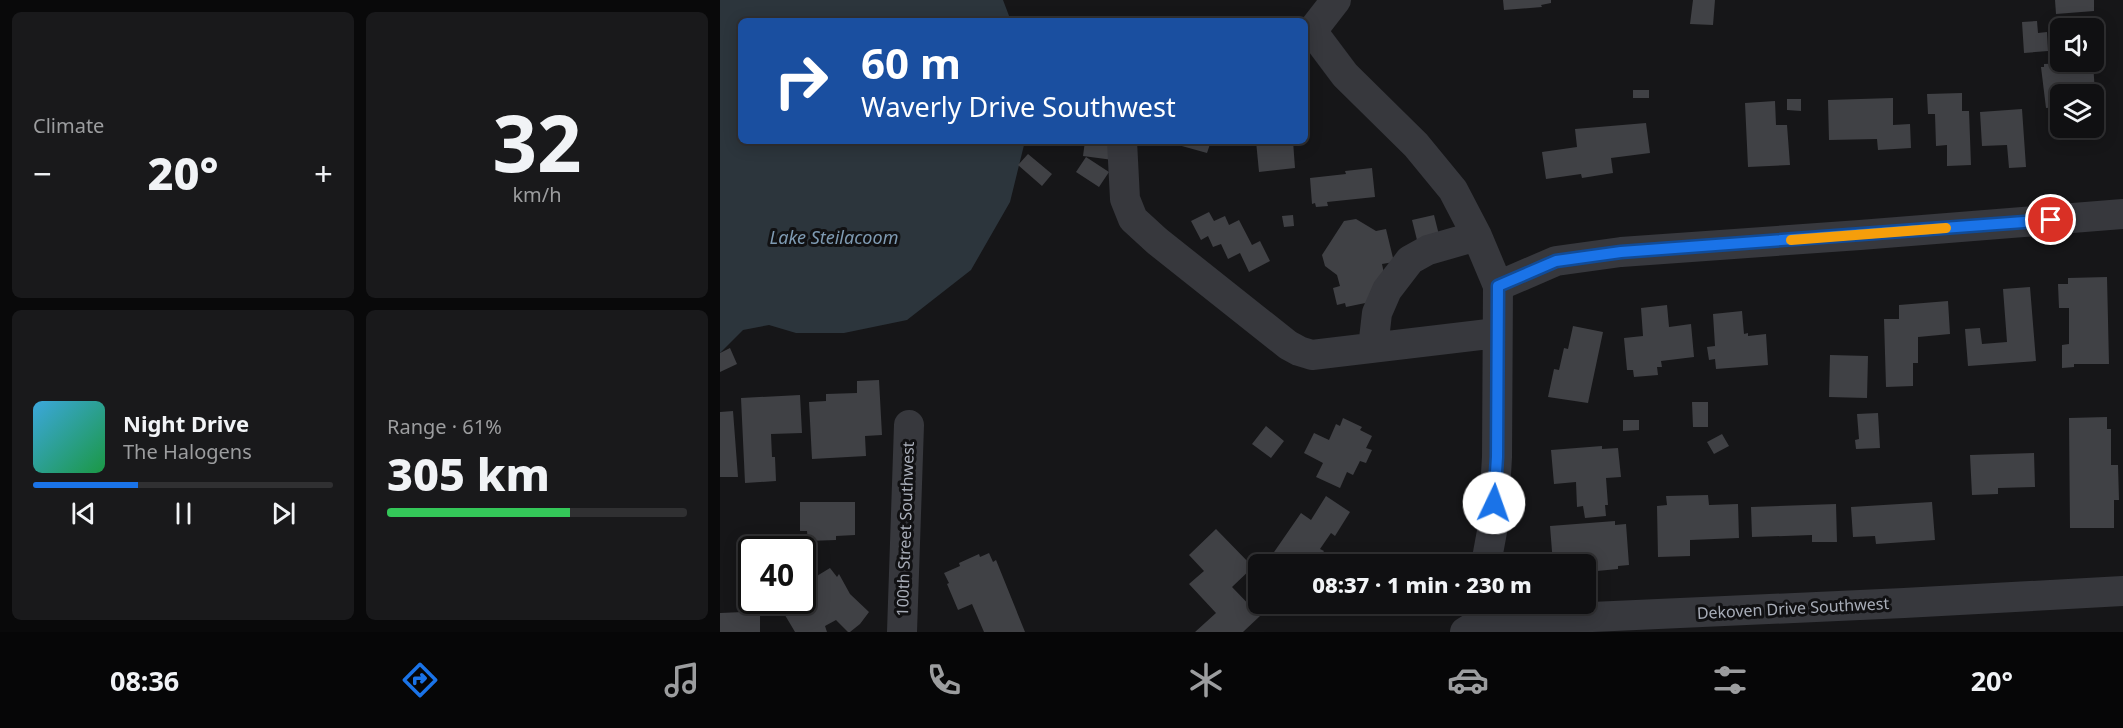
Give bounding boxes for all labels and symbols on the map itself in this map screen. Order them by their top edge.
pin [2025,194,2076,245]
water label: Lake Steilacoom [770,225,898,249]
street label: 100th Street Southwest [891,441,919,617]
position arrow [1462,471,1526,535]
speed limit sign: 40 [738,536,816,614]
street label: Dekoven Drive Southwest [1696,592,1890,624]

